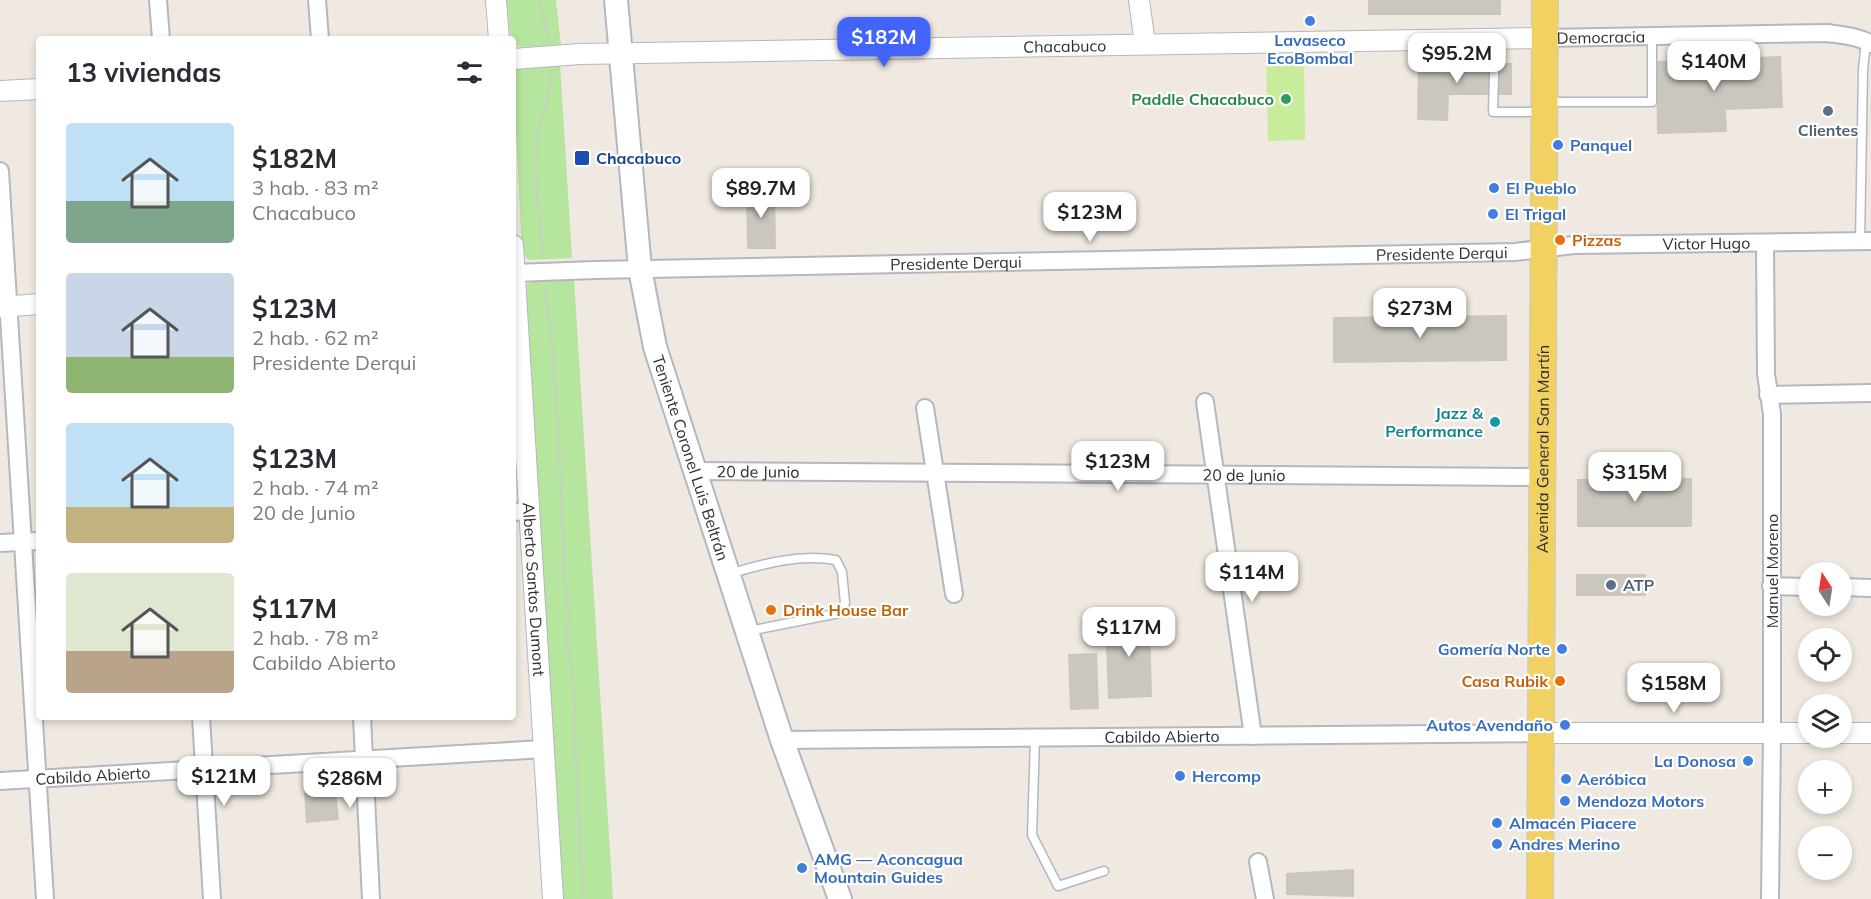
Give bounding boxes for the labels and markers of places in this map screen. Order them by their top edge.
marker: Lavaseco EcoBombal [1303,14,1317,28]
pin: $182M [842,17,926,68]
place label: Lavaseco EcoBombal [1267,30,1353,68]
pin: $95.2M [1408,33,1506,84]
pin: $140M [1672,41,1756,92]
place label: Paddle Chacabuco [1131,89,1274,109]
marker: Paddle Chacabuco [1279,92,1293,106]
marker: Clientes [1821,104,1835,118]
place label: Clientes [1798,120,1858,140]
place label: Panquel [1570,135,1632,155]
marker: Panquel [1551,138,1565,152]
place label: Chacabuco [596,148,681,168]
marker: Chacabuco [573,149,591,167]
pin: $89.7M [712,168,810,219]
place label: El Pueblo [1506,178,1576,198]
marker: El Pueblo [1487,181,1501,195]
pin: $123M [1048,192,1132,243]
place label: El Trigal [1505,204,1566,224]
marker: El Trigal [1486,207,1500,221]
place label: Pizzas [1572,230,1622,250]
marker: Pizzas [1553,233,1567,247]
pin: $273M [1378,288,1462,339]
place label: Jazz & Performance [1385,403,1484,441]
marker: Jazz & Performance [1488,415,1502,429]
pin: $123M [1076,441,1160,492]
pin: $315M [1593,452,1677,503]
pin: $114M [1210,552,1294,603]
place label: ATP [1623,575,1655,595]
marker: ATP [1604,578,1618,592]
place label: Drink House Bar [783,600,909,620]
marker: Drink House Bar [764,603,778,617]
pin: $117M [1087,607,1171,658]
place label: Gomería Norte [1438,639,1550,659]
marker: Gomería Norte [1555,642,1569,656]
pin: $158M [1632,663,1716,714]
place label: Casa Rubik [1461,671,1549,691]
marker: Casa Rubik [1553,674,1567,688]
place label: Autos Avendaño [1426,715,1553,735]
marker: Autos Avendaño [1558,718,1572,732]
place label: La Donosa [1654,751,1736,771]
marker: La Donosa [1741,754,1755,768]
pin: $121M [182,756,266,807]
pin: $286M [308,758,392,809]
place label: Hercomp [1192,766,1261,786]
marker: Hercomp [1173,769,1187,783]
place label: Aeróbica [1578,769,1646,789]
marker: Aeróbica [1559,772,1573,786]
place label: Mendoza Motors [1577,791,1704,811]
marker: Mendoza Motors [1558,794,1572,808]
place label: Almacén Piacere [1509,813,1637,833]
marker: Almacén Piacere [1490,816,1504,830]
place label: Andres Merino [1509,834,1620,854]
marker: Andres Merino [1490,837,1504,851]
place label: AMG — Aconcagua Mountain Guides [814,849,963,887]
marker: AMG — Aconcagua Mountain Guides [795,861,809,875]

